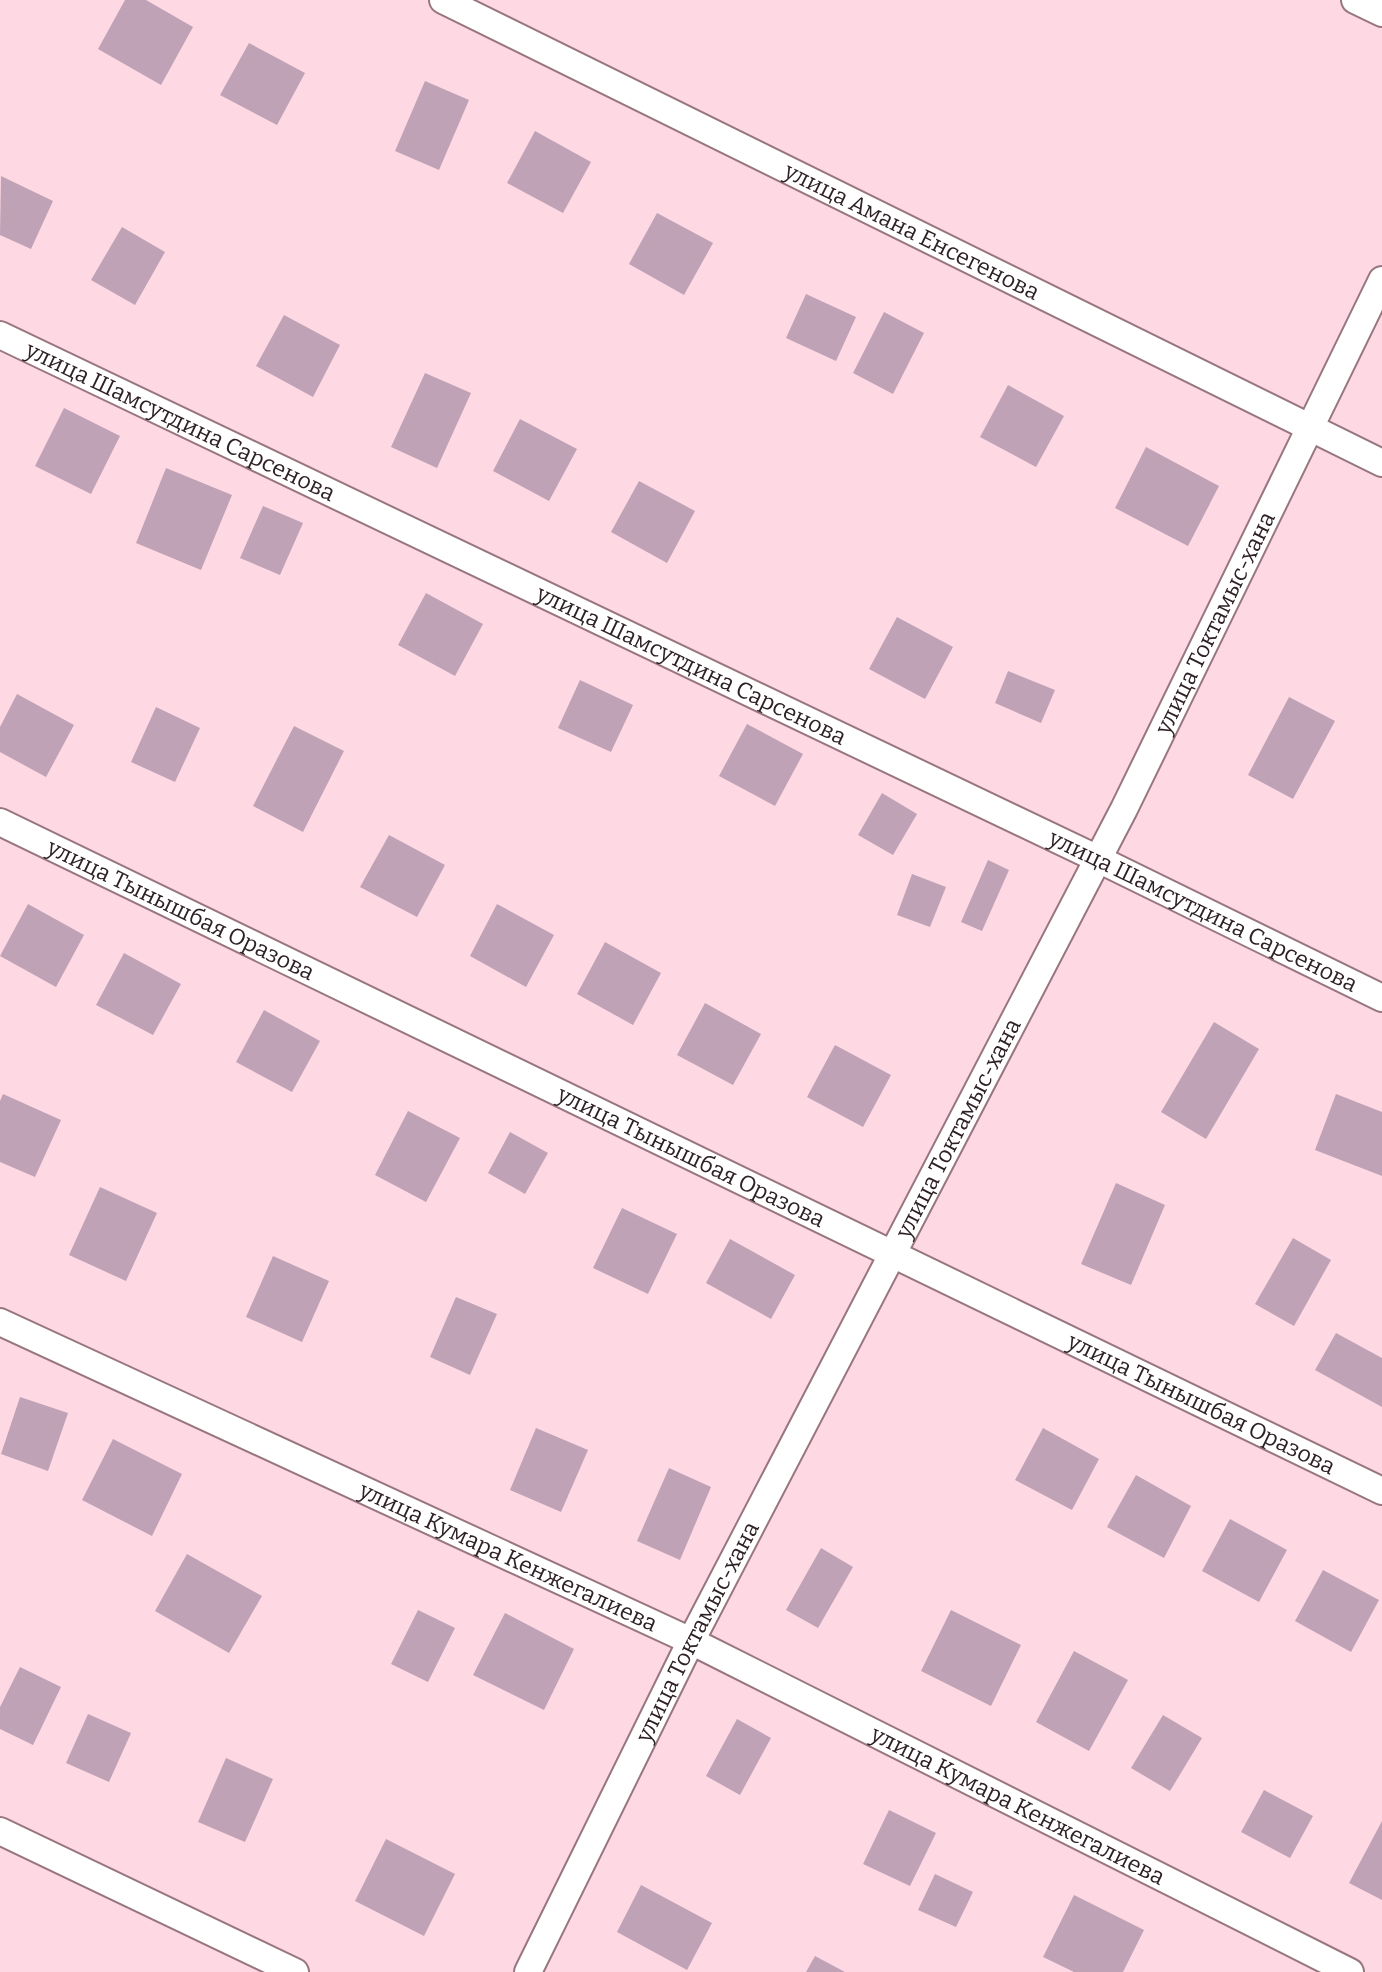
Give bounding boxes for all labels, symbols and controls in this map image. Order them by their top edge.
street label: улица Амана Енсегенова [779,156,1045,306]
street label: улица Шамсутдина Сарсенова [20,335,340,507]
street label: улица Токтамыс-хана [1148,507,1281,739]
street label: улица Шамсутдина Сарсенова [531,579,851,751]
street label: улица Шамсутдина Сарсенова [1044,823,1363,998]
street label: улица Тынышбая Оразова [42,833,320,986]
street label: улица Токтамыс-хана [889,1013,1027,1244]
street label: улица Тынышбая Оразова [552,1080,830,1233]
street label: улица Тынышбая Оразова [1062,1327,1340,1480]
street label: улица Кумара Кенжегалиева [354,1475,662,1638]
street label: улица Токтамыс-хана [629,1516,765,1748]
street label: улица Кумара Кенжегалиева [865,1719,1170,1891]

